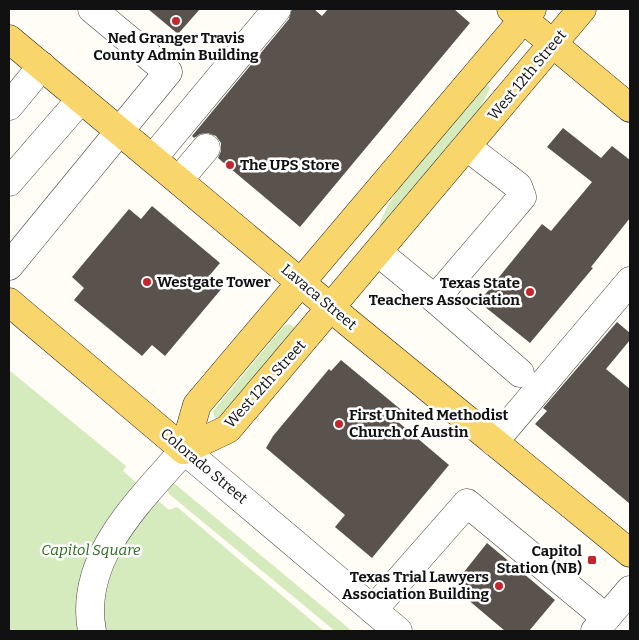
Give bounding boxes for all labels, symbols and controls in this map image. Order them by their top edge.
marker: Ned Granger Travis County Admin Building [170,15,182,27]
street label: West 12th Street [484,26,570,124]
place label: Ned Granger Travis County Admin Building [93,29,259,64]
place label: The UPS Store [240,156,340,174]
marker: The UPS Store [224,159,236,171]
street label: Lavaca Street [278,260,361,334]
place label: Westgate Tower [157,273,271,291]
place label: Texas State Teachers Association [369,274,520,309]
marker: Westgate Tower [141,276,153,288]
marker: Texas State Teachers Association [524,286,536,298]
street label: West 12th Street [221,336,310,432]
place label: First United Methodist Church of Austin [349,406,509,441]
marker: First United Methodist Church of Austin [333,418,345,430]
street label: Colorado Street [157,424,252,508]
park label: Capitol Square [41,541,141,559]
place label: Capitol Station (NB) [496,542,582,577]
marker: Capitol Station (NB) [586,554,598,566]
place label: Texas Trial Lawyers Association Building [342,568,489,603]
marker: Texas Trial Lawyers Association Building [493,580,505,592]

